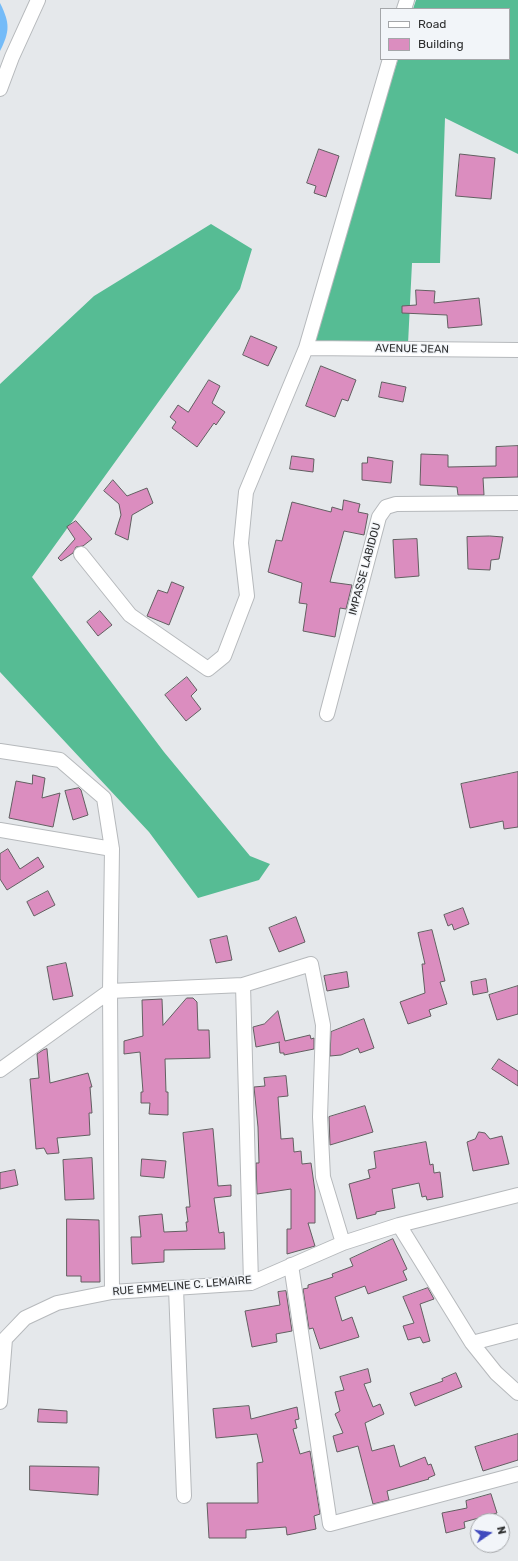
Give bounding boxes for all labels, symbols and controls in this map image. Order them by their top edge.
legend [380,8,510,60]
text: Road [418,17,446,31]
text: Building [418,37,464,51]
street label: AVENUE JEAN [375,342,449,356]
street label: IMPASSE LABIDOU [346,521,384,617]
street label: RUE EMMELINE C. LEMAIRE [112,1273,252,1299]
north arrow [470,1513,510,1553]
text: N [494,1525,508,1536]

